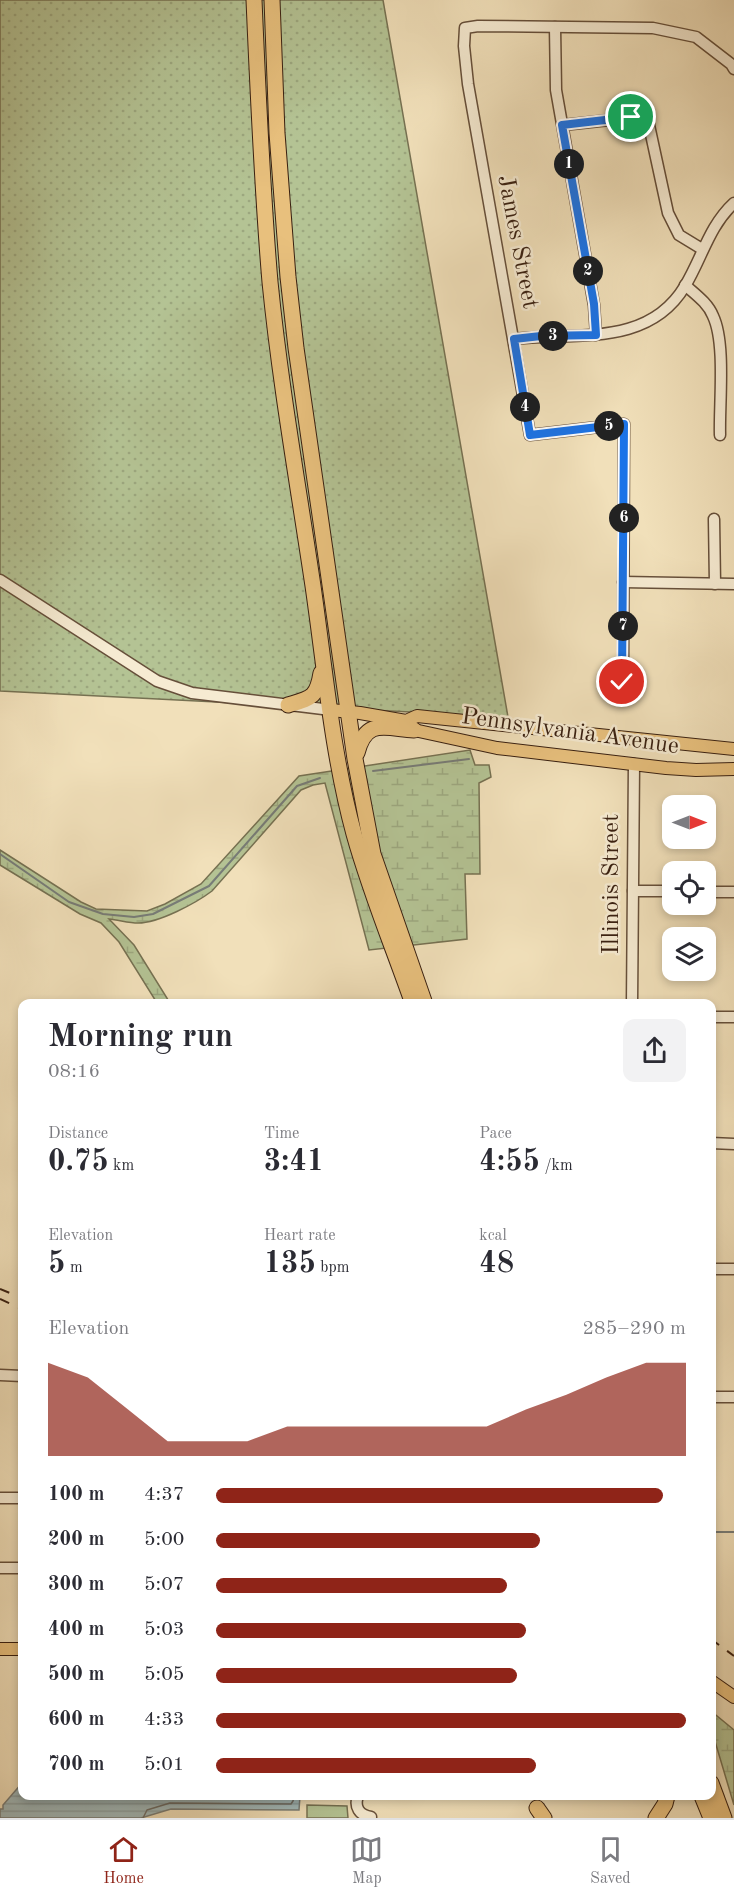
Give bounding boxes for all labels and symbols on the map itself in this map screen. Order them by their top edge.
pin [605,91,656,142]
pin: 1 [554,149,584,179]
street label: James Street [492,173,542,311]
pin: 2 [573,256,603,286]
pin: 3 [538,321,568,351]
pin: 4 [510,392,540,422]
pin: 5 [594,411,624,441]
pin: 6 [609,503,639,533]
pin: 7 [608,611,638,641]
pin [596,656,647,707]
street label: Pennsylvania Avenue [460,705,680,759]
north arrow [662,795,716,849]
street label: Illinois Street [600,814,624,954]

